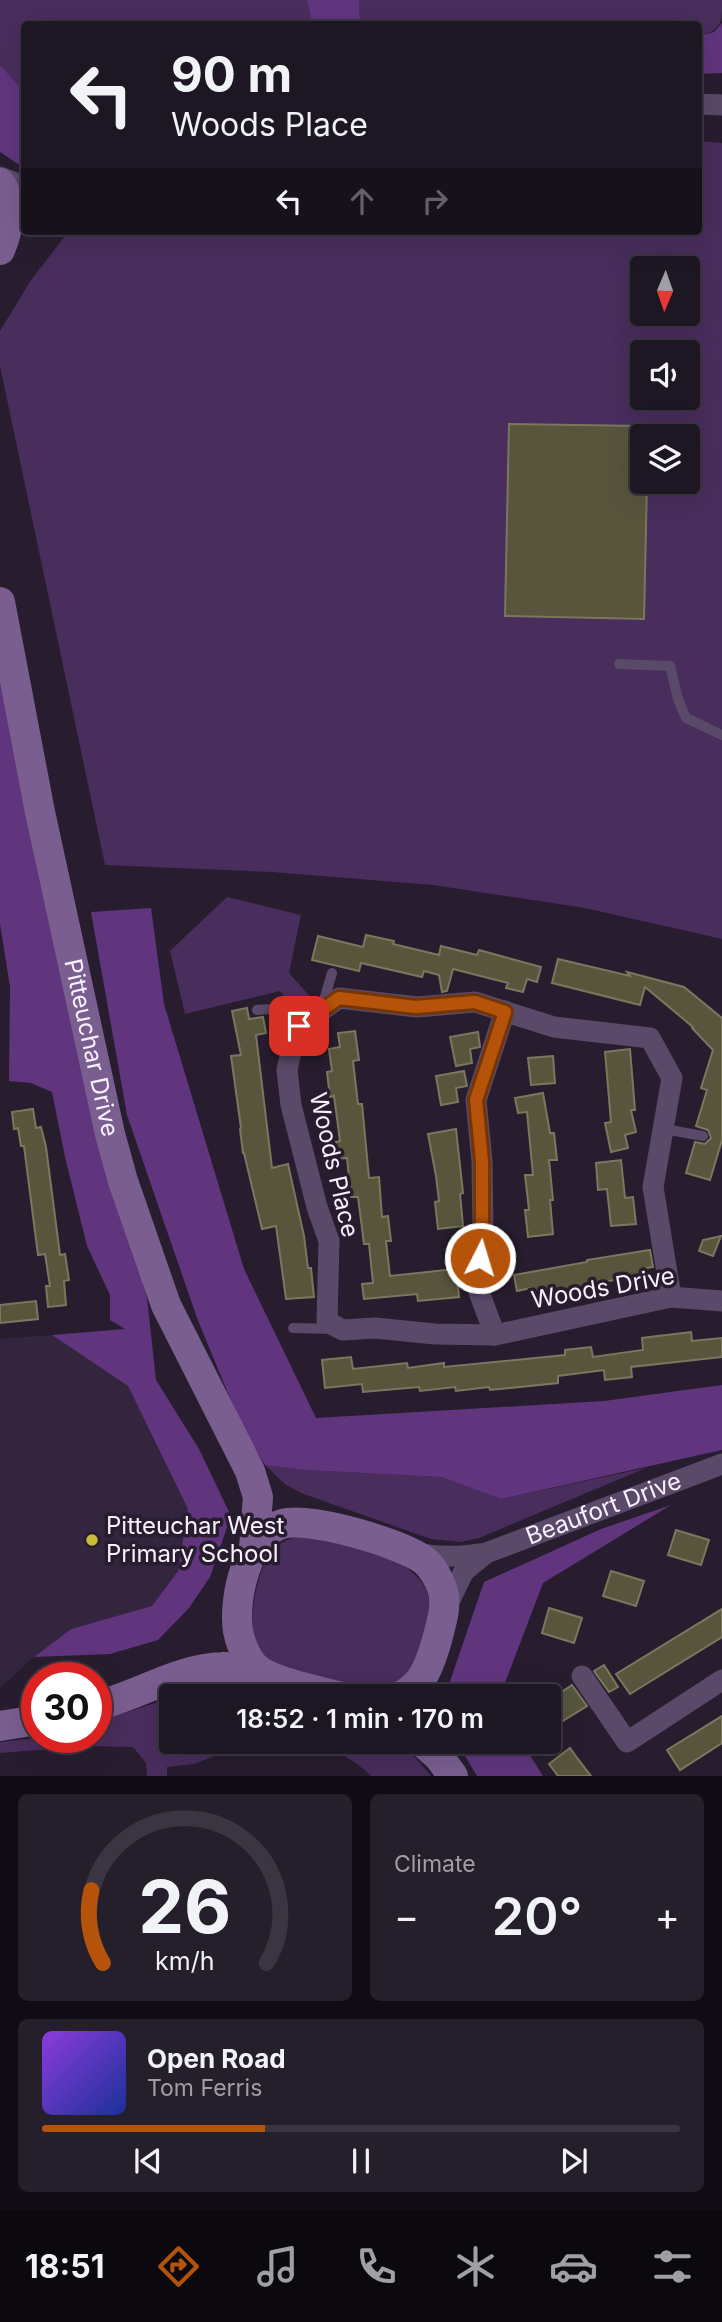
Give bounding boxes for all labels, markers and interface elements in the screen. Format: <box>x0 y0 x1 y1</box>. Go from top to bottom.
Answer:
text: 90 m <box>171 45 292 104</box>
icon: left <box>56 49 147 140</box>
text: Woods Place <box>171 105 368 144</box>
icon: left <box>270 182 308 220</box>
icon: ahead <box>343 182 381 220</box>
icon: right <box>416 182 454 220</box>
north arrow <box>630 256 700 326</box>
map controls <box>630 256 700 494</box>
button: sound <box>630 340 700 410</box>
button: layers <box>630 424 700 494</box>
street label: Pitteuchar Drive <box>58 956 125 1139</box>
pin <box>269 996 329 1056</box>
icon: arrive <box>280 1007 318 1045</box>
street label: Woods Place <box>304 1090 365 1240</box>
position arrow <box>443 1221 517 1295</box>
street label: Woods Drive <box>529 1261 677 1314</box>
street label: Beaufort Drive <box>522 1466 685 1551</box>
place label: Pitteuchar West Primary School <box>106 1511 284 1568</box>
marker: Pitteuchar West Primary School <box>84 1532 100 1548</box>
speed limit sign: 30 <box>21 1662 112 1753</box>
text: 18:52 · 1 min · 170 m <box>236 1703 484 1734</box>
text: Climate <box>394 1850 476 1878</box>
text: 26 <box>138 1863 232 1952</box>
text: 20° <box>492 1885 582 1948</box>
text: − <box>394 1893 419 1939</box>
text: + <box>655 1893 680 1939</box>
text: km/h <box>155 1946 215 1976</box>
text: Open Road <box>147 2043 286 2074</box>
text: Tom Ferris <box>147 2074 262 2102</box>
icon: previous <box>129 2142 167 2180</box>
icon: pause <box>342 2142 380 2180</box>
icon: next <box>555 2142 593 2180</box>
icon: directions <box>154 2242 203 2291</box>
icon: music <box>253 2242 302 2291</box>
icon: phone <box>352 2242 401 2291</box>
icon: climate <box>451 2242 500 2291</box>
icon: car <box>549 2242 598 2291</box>
icon: filters <box>648 2242 697 2291</box>
text: 18:51 <box>25 2247 104 2286</box>

